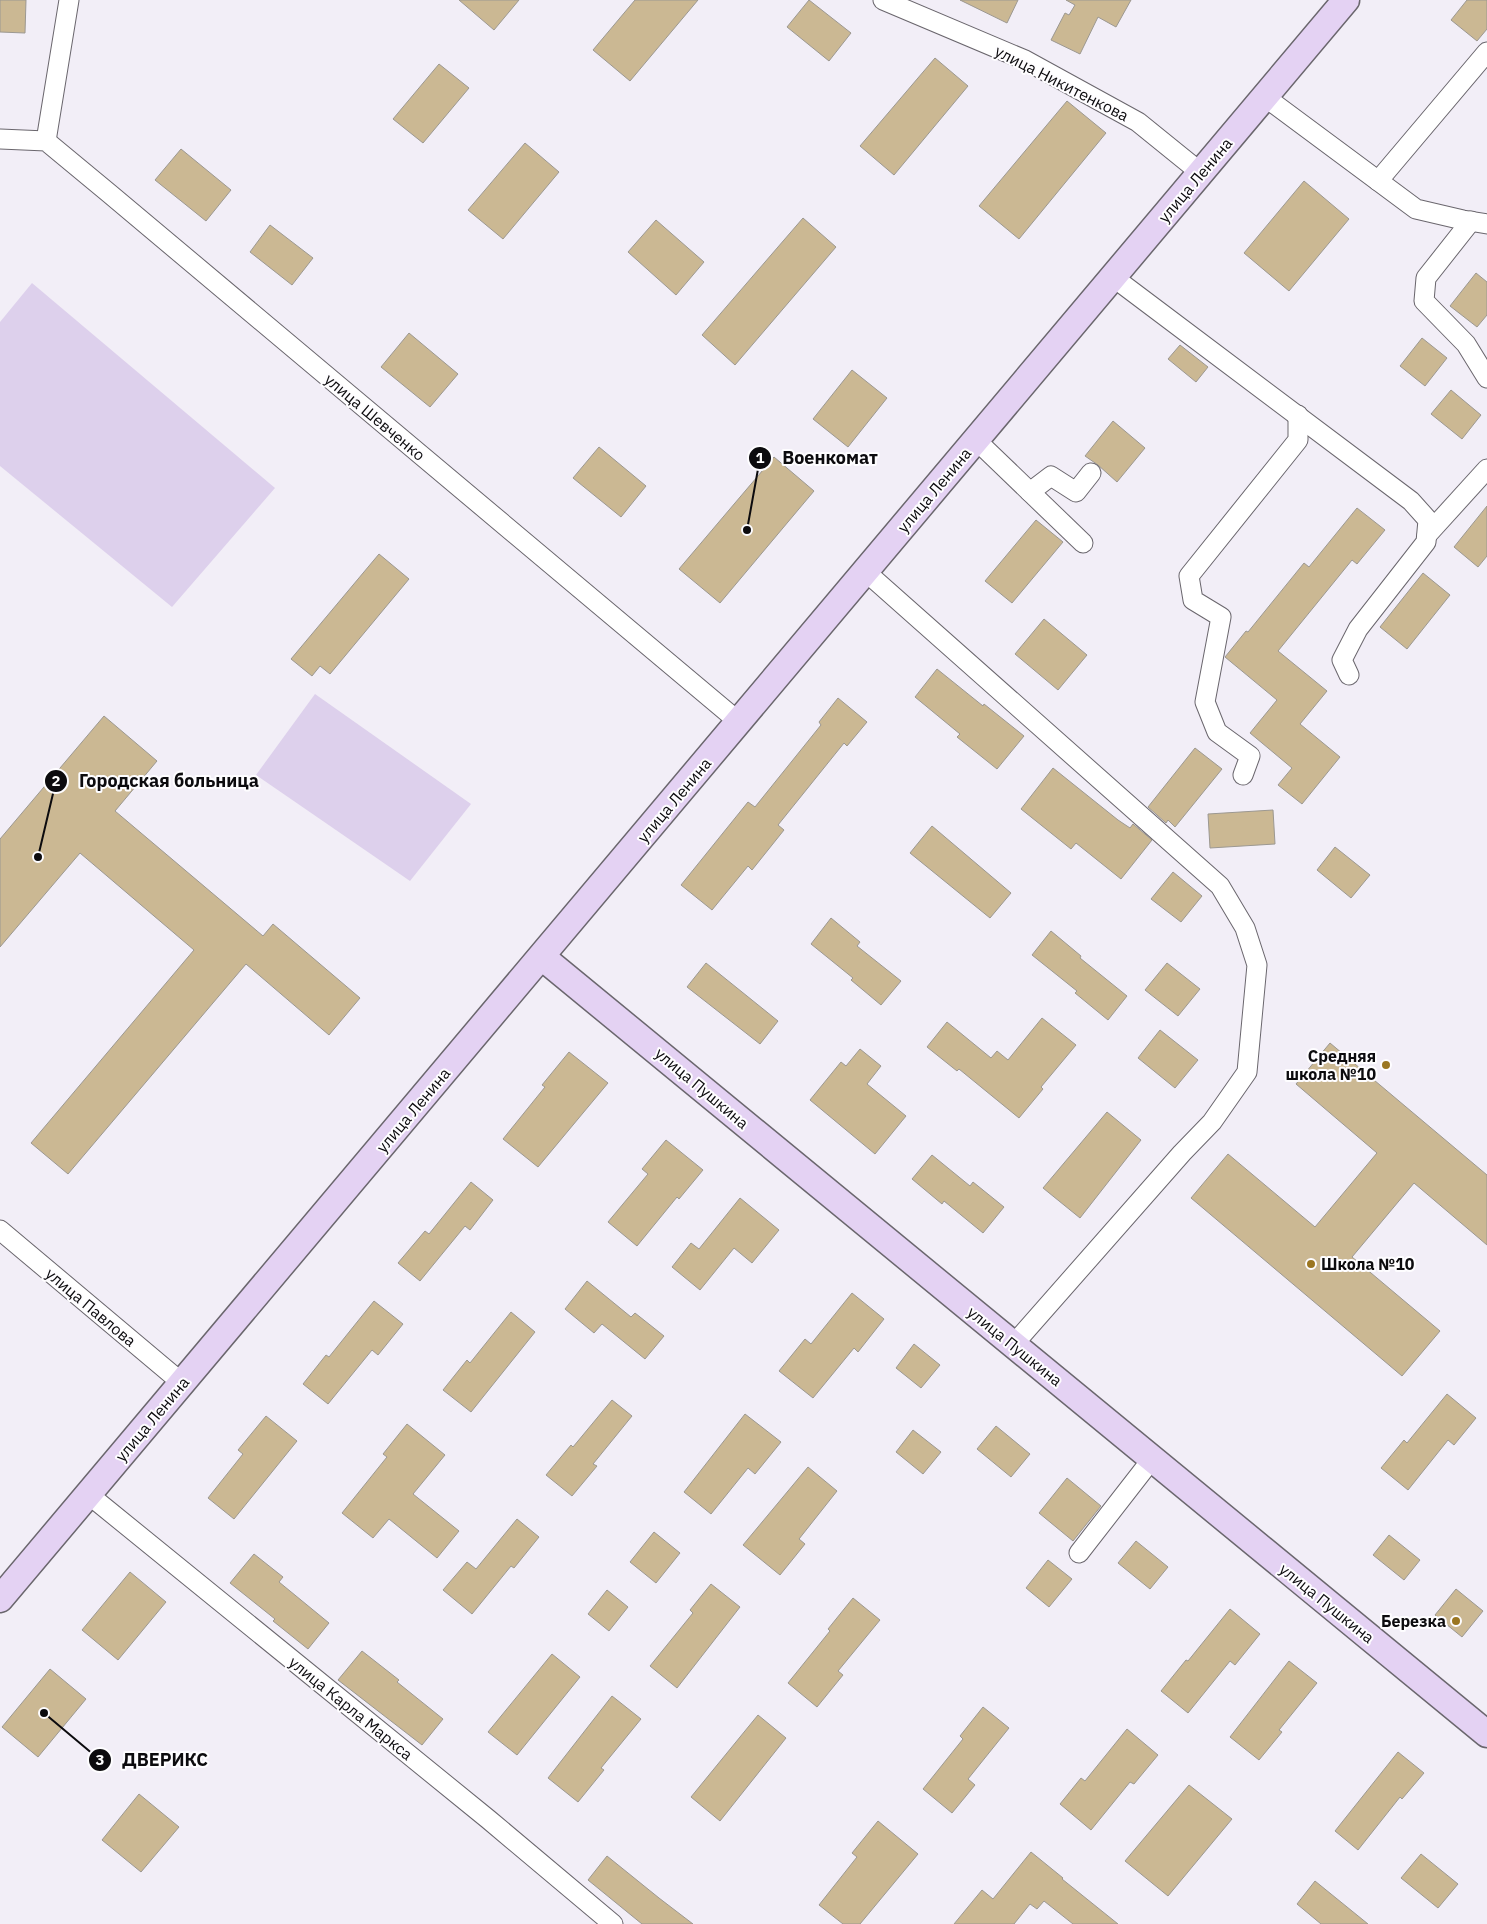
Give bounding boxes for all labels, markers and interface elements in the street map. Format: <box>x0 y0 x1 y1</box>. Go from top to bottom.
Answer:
street label: улица Никитенкова <box>992 41 1133 126</box>
street label: улица Ленина <box>1154 133 1237 226</box>
street label: улица Шевченко <box>321 369 429 465</box>
callout: Военкомат <box>748 441 888 474</box>
street label: улица Ленина <box>893 443 976 536</box>
text: Военкомат <box>782 446 878 469</box>
text: 1 <box>755 448 765 467</box>
street label: улица Ленина <box>633 753 716 846</box>
callout: Городская больница <box>44 764 269 797</box>
text: Городская больница <box>79 769 259 792</box>
text: 2 <box>51 771 61 790</box>
street label: улица Пушкина <box>651 1043 753 1133</box>
place label: Средняя школа №10 <box>1286 1046 1376 1084</box>
marker: Средняя школа №10 <box>1380 1059 1392 1071</box>
street label: улица Ленина <box>372 1063 455 1156</box>
place label: Школа №10 <box>1321 1254 1415 1274</box>
marker: Школа №10 <box>1305 1258 1317 1270</box>
street label: улица Павлова <box>42 1263 141 1351</box>
street label: улица Пушкина <box>964 1302 1067 1391</box>
street label: улица Ленина <box>111 1372 194 1465</box>
street label: улица Пушкина <box>1276 1559 1379 1648</box>
place label: Березка <box>1381 1611 1446 1631</box>
marker: Березка <box>1450 1615 1462 1627</box>
street label: улица Карла Маркса <box>285 1652 417 1764</box>
callout: ДВЕРИКС <box>87 1743 218 1776</box>
text: ДВЕРИКС <box>122 1748 208 1771</box>
text: 3 <box>95 1750 105 1769</box>

